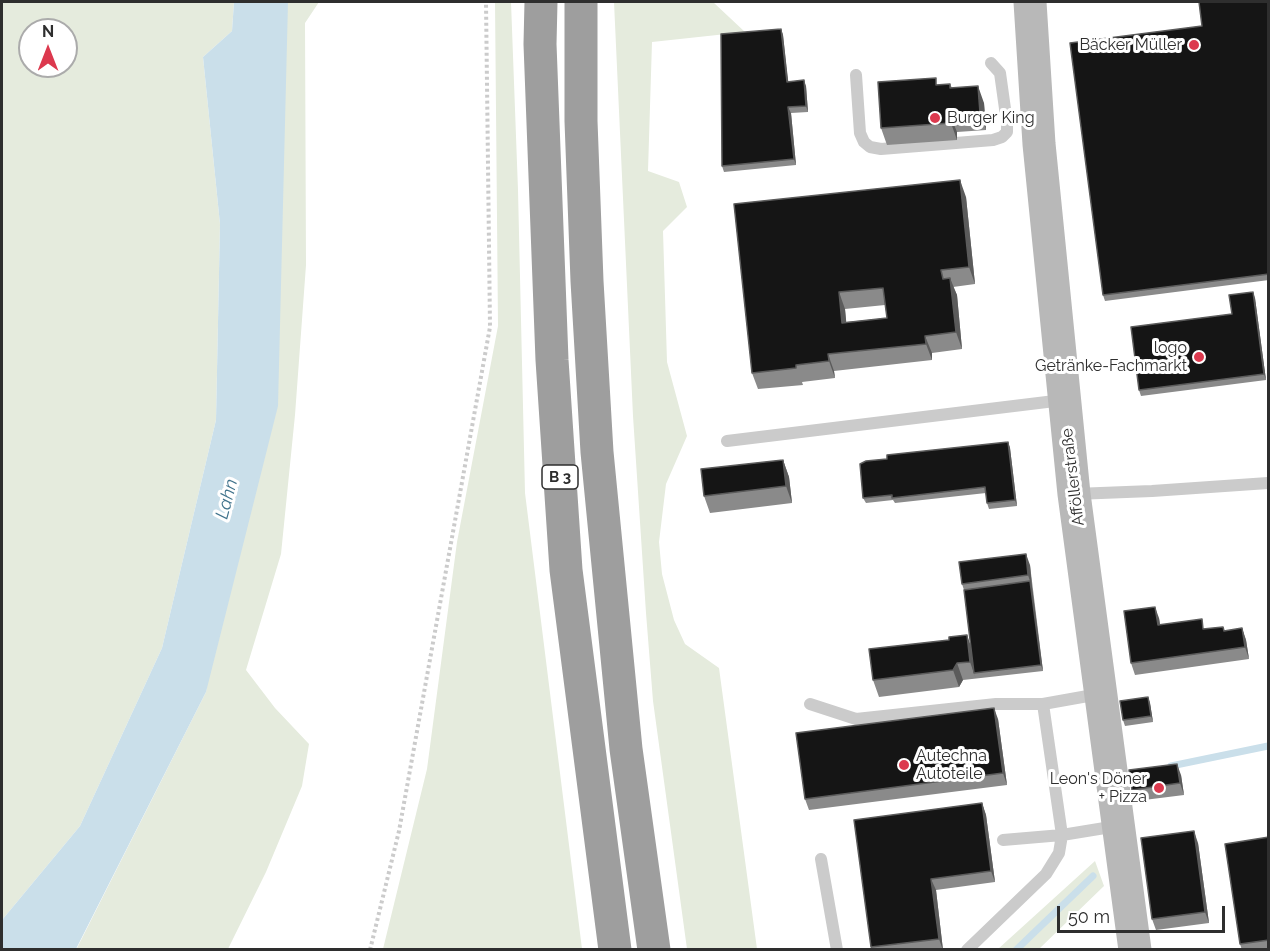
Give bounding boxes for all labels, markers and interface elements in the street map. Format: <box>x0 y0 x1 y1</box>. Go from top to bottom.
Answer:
north arrow <box>18 18 78 78</box>
text: N <box>42 22 54 41</box>
place label: Bäcker Müller <box>1079 35 1182 55</box>
marker: Bäcker Müller <box>1187 38 1201 52</box>
place label: Burger King <box>947 108 1035 128</box>
marker: Burger King <box>928 111 942 125</box>
place label: logo Getränke-Fachmarkt <box>1035 338 1187 376</box>
marker: logo Getränke-Fachmarkt <box>1192 350 1206 364</box>
street label: Afföllerstraße <box>1057 427 1089 527</box>
road number: B 3 <box>542 465 578 489</box>
water label: Lahn <box>211 477 243 521</box>
place label: Autechna Autoteile <box>916 746 987 784</box>
marker: Autechna Autoteile <box>897 758 911 772</box>
place label: Leon's Döner + Pizza <box>1050 769 1147 807</box>
marker: Leon's Döner + Pizza <box>1152 781 1166 795</box>
scale bar <box>1060 894 1228 932</box>
text: 50 m <box>1068 906 1110 927</box>

